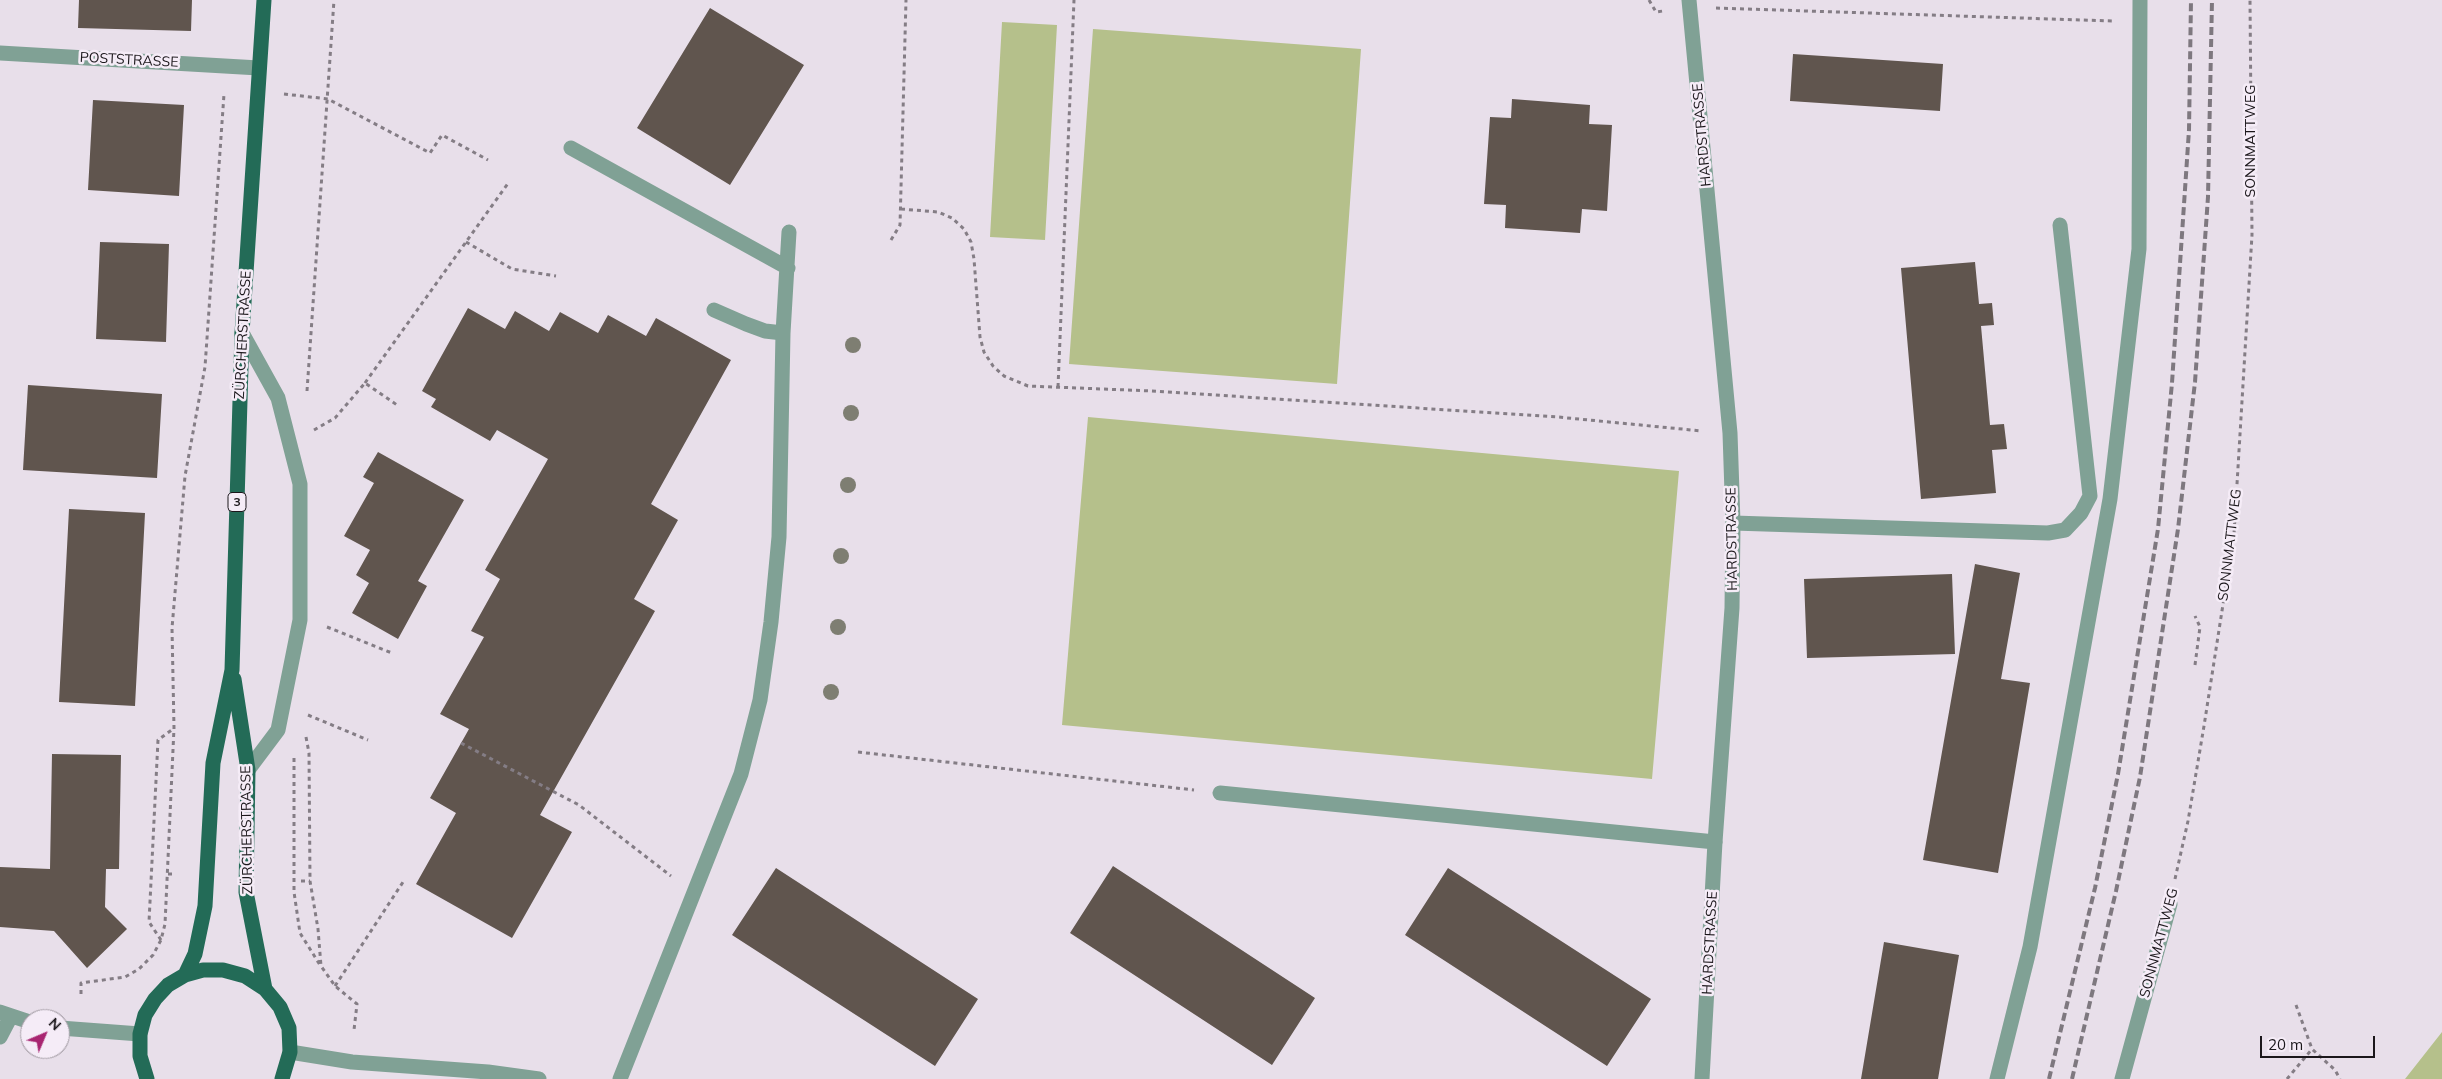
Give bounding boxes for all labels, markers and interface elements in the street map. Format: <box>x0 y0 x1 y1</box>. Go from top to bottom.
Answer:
street label: POSTSTRASSE <box>79 49 179 71</box>
street label: HARDSTRASSE <box>1689 83 1715 187</box>
street label: SONNMATTWEG <box>2243 85 2259 197</box>
street label: ZÜRCHERSTRASSE <box>231 270 255 400</box>
street label: HARDSTRASSE <box>1723 487 1741 591</box>
street label: SONNMATTWEG <box>2215 488 2245 602</box>
road number: 3 <box>228 492 246 512</box>
street label: ZÜRCHERSTRASSE <box>237 765 257 895</box>
street label: SONNMATTWEG <box>2136 886 2182 1000</box>
street label: HARDSTRASSE <box>1699 891 1721 995</box>
north arrow <box>20 1009 70 1059</box>
text: N <box>45 1014 65 1034</box>
scale bar <box>2262 1026 2377 1058</box>
text: 20 m <box>2268 1035 2303 1054</box>

